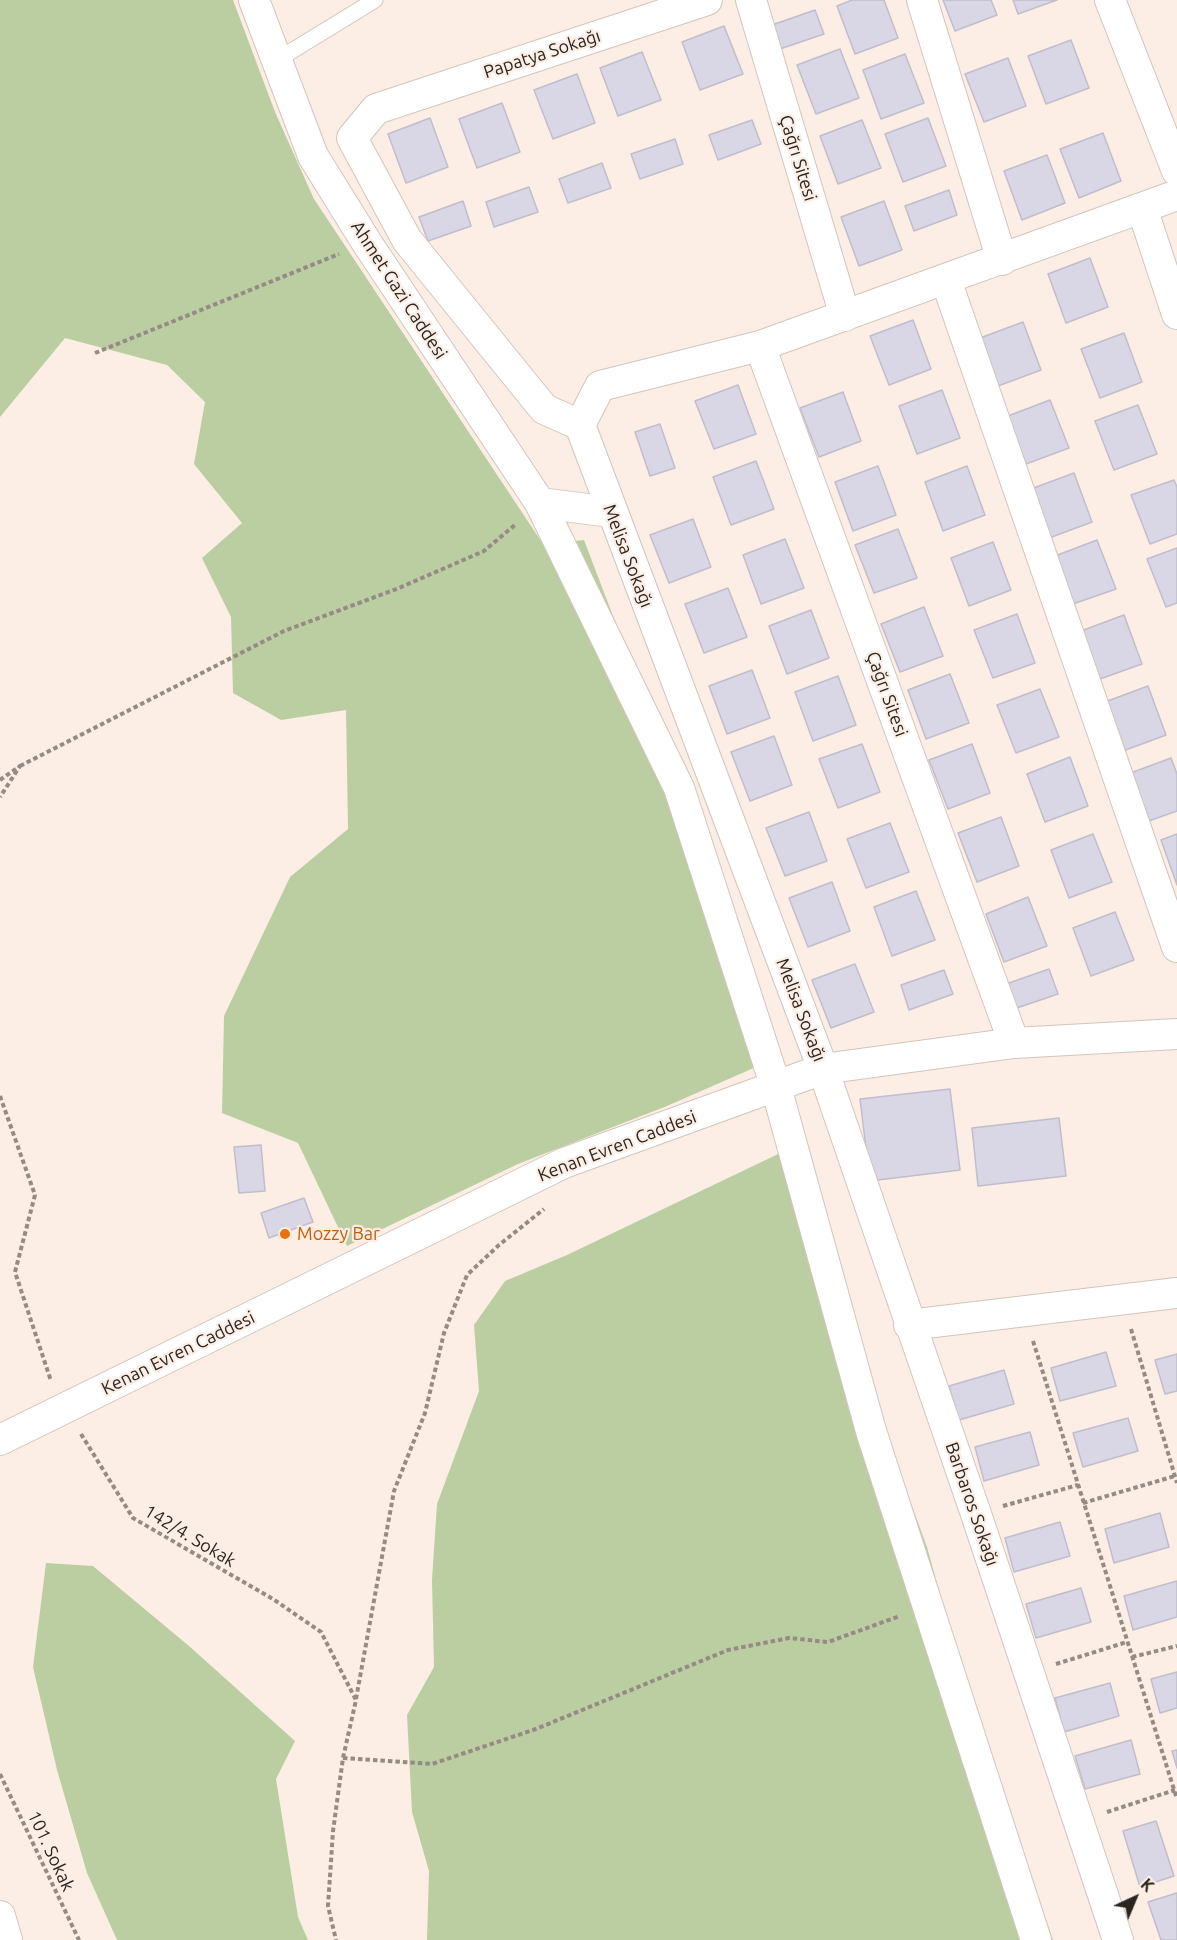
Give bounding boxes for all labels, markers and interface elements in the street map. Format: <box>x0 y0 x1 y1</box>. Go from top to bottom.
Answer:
street label: Papatya Sokağı <box>481 25 603 83</box>
street label: Çağrı Sitesi <box>775 112 821 204</box>
street label: Ahmet Gazi Caddesi <box>346 217 452 363</box>
street label: Melisa Sokağı <box>598 501 658 611</box>
street label: Çağrı Sitesi <box>862 649 912 739</box>
street label: Melisa Sokağı <box>771 955 831 1065</box>
street label: Kenan Evren Caddesi <box>535 1106 699 1186</box>
place label: Mozzy Bar <box>297 1223 380 1245</box>
marker: Mozzy Bar <box>278 1227 292 1241</box>
street label: Kenan Evren Caddesi <box>98 1306 258 1400</box>
street label: Barbaros Sokağı <box>941 1439 1003 1569</box>
street label: 142/4. Sokak <box>140 1500 240 1572</box>
street label: 101. Sokak <box>23 1807 79 1895</box>
north arrow <box>1105 1868 1165 1928</box>
text: K <box>1137 1875 1158 1895</box>

